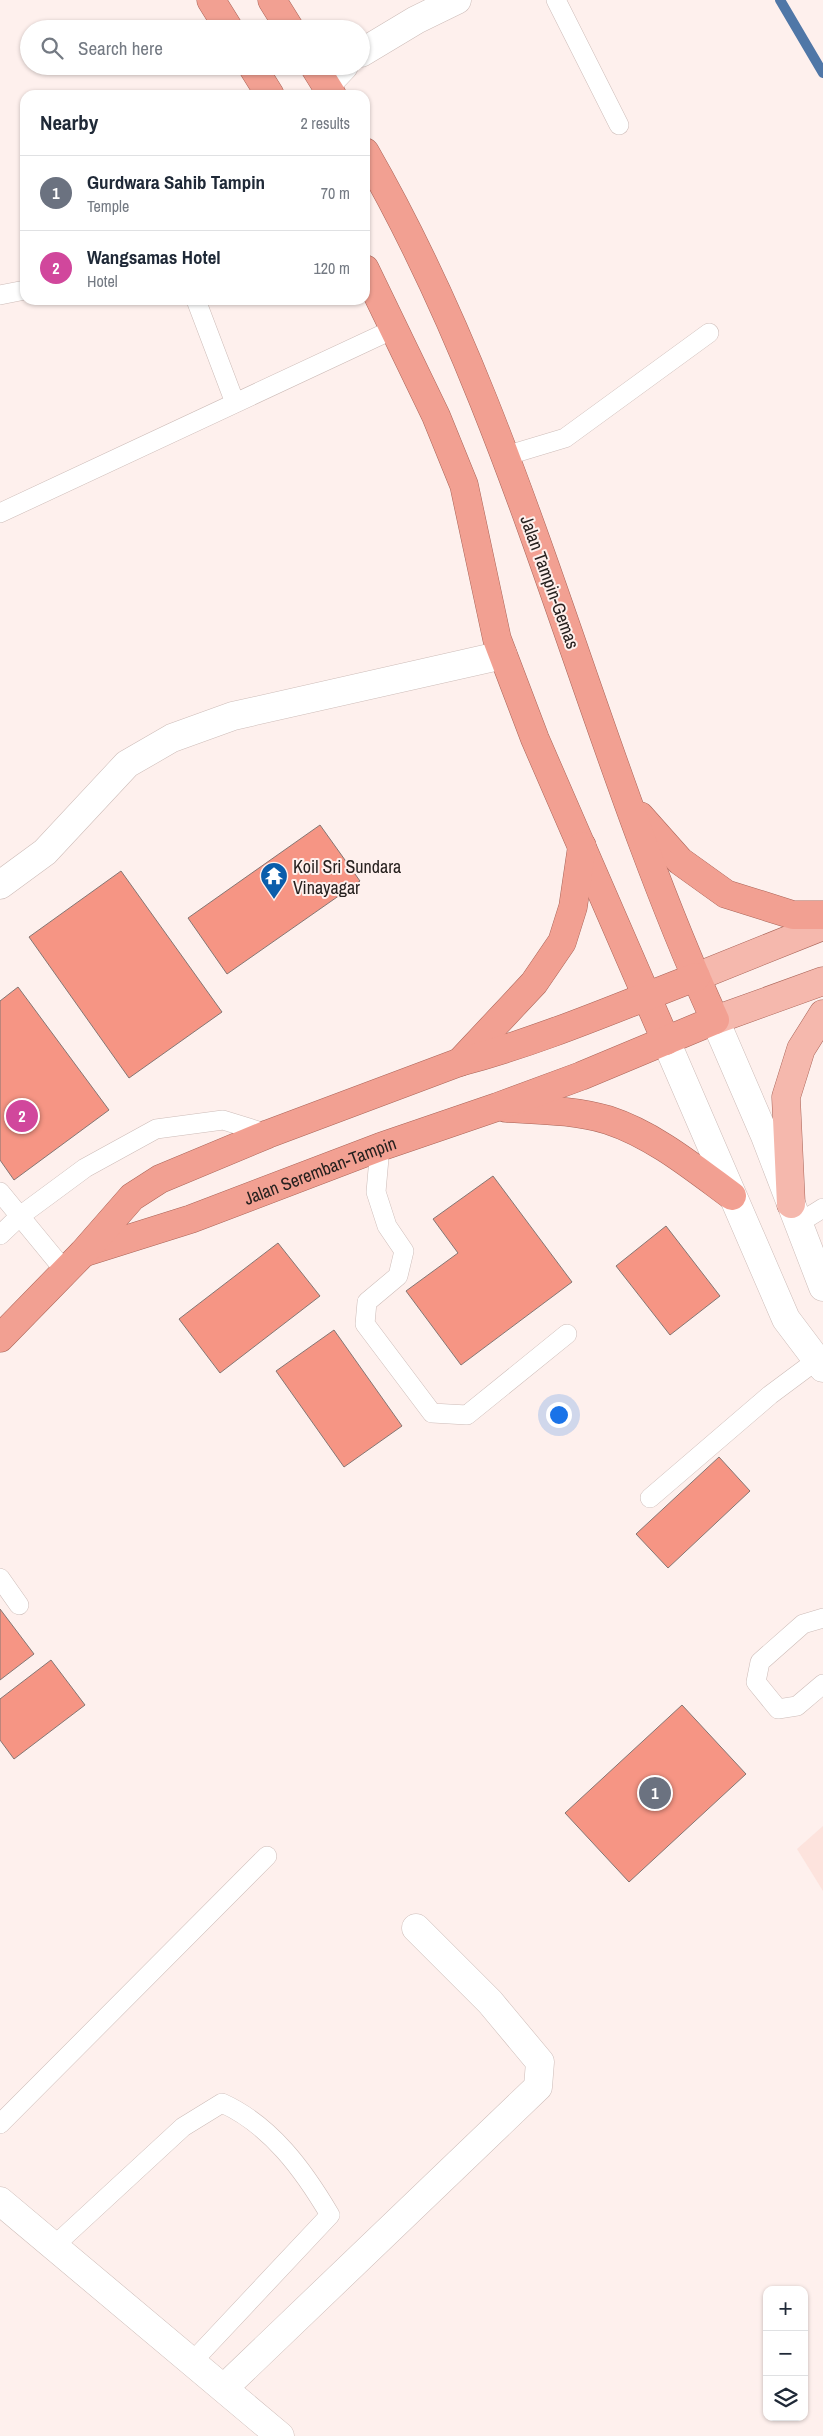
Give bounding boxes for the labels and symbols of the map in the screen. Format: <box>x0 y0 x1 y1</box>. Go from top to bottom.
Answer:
street label: Jalan Tampin-Gemas <box>514 512 586 652</box>
place label: Koil Sri Sundara Vinayagar <box>293 854 401 900</box>
temple icon: Koil Sri Sundara Vinayagar <box>259 861 289 900</box>
pin: 2 <box>6 1097 38 1135</box>
street label: Jalan Seremban-Tampin <box>240 1130 399 1210</box>
your location <box>546 1402 572 1428</box>
pin: 1 <box>639 1774 671 1812</box>

